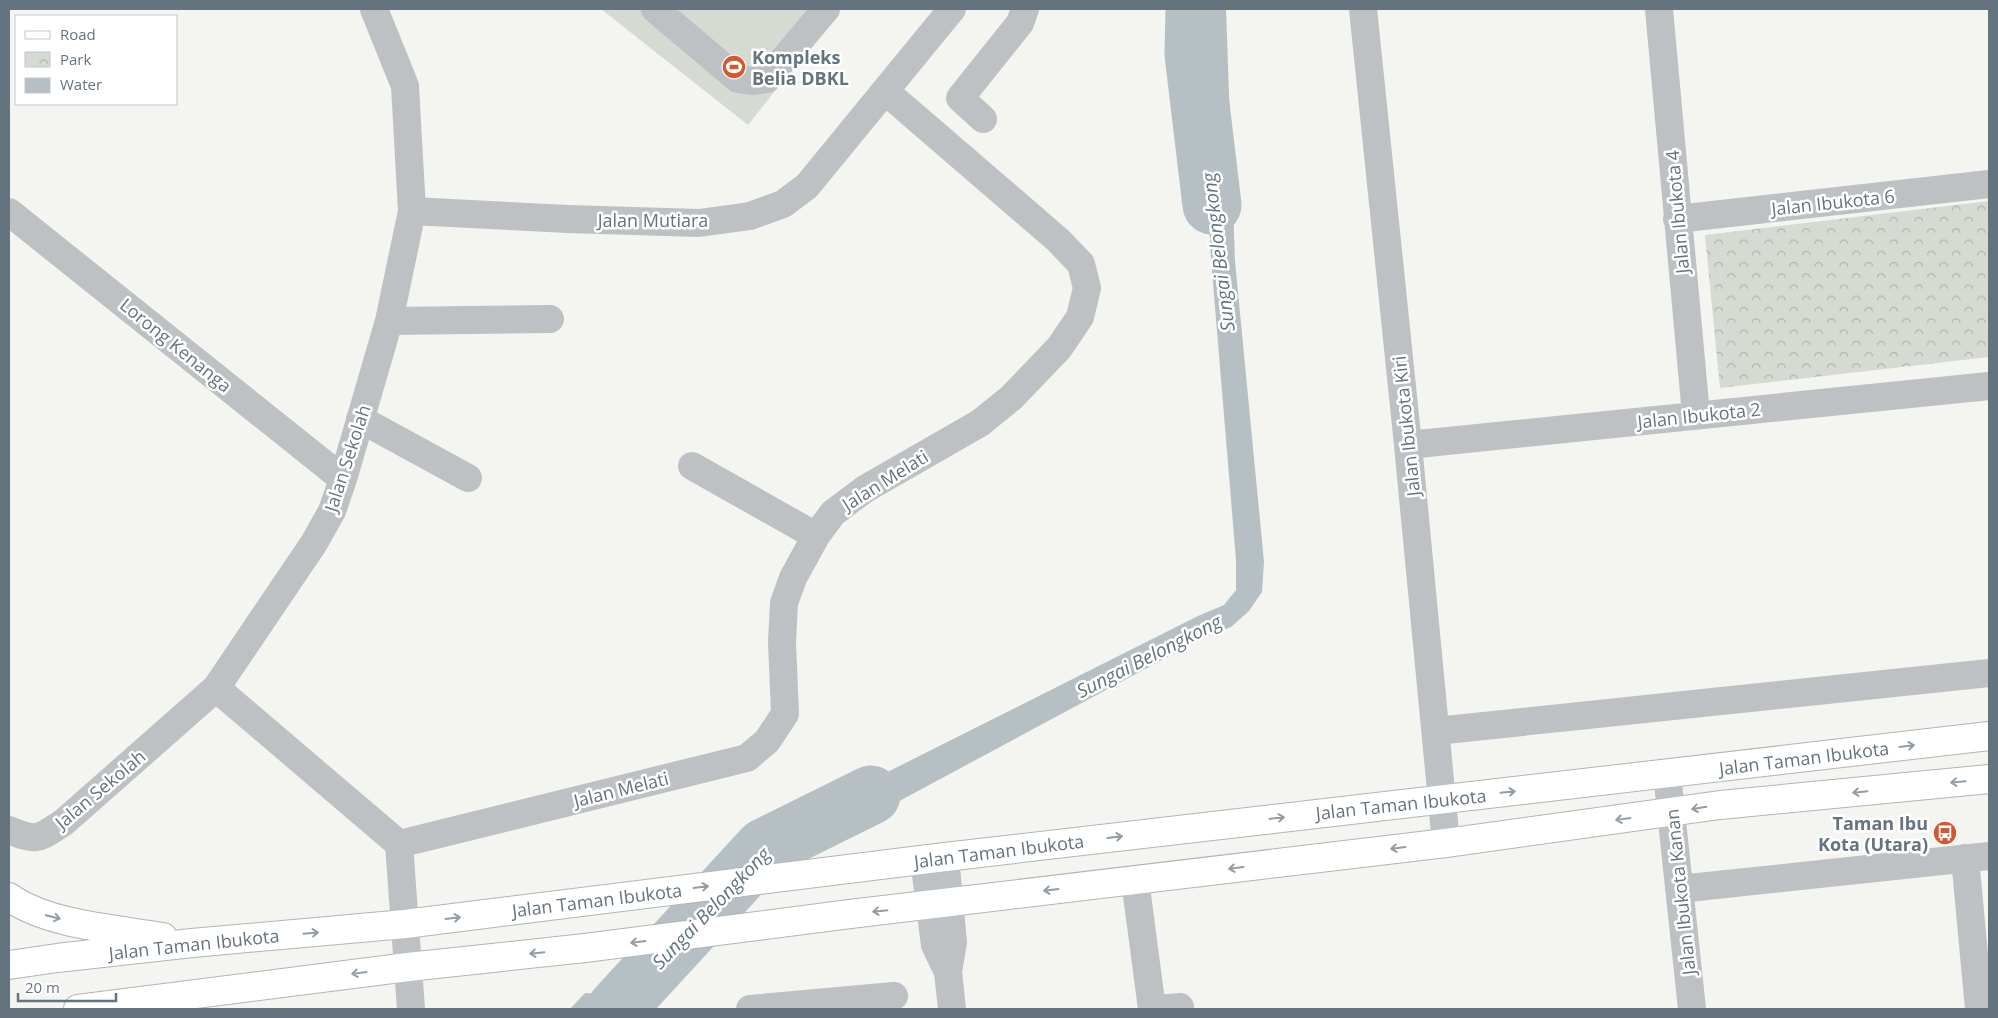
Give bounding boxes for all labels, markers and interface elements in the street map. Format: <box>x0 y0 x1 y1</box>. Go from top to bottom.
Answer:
legend <box>15 15 178 105</box>
text: Road <box>60 24 96 44</box>
place label: Kompleks Belia DBKL <box>752 45 849 90</box>
text: Park <box>60 49 91 69</box>
sports icon: Kompleks Belia DBKL <box>721 54 747 80</box>
text: Water <box>60 74 102 94</box>
street label: Jalan Ibukota 4 <box>1660 149 1695 277</box>
water label: Sungai Belongkong <box>1195 170 1241 333</box>
street label: Jalan Ibukota 6 <box>1768 184 1896 221</box>
street label: Jalan Mutiara <box>596 208 708 232</box>
street label: Lorong Kenanga <box>115 293 237 397</box>
street label: Jalan Ibukota Kiri <box>1387 355 1426 499</box>
street label: Jalan Ibukota 2 <box>1634 397 1762 434</box>
street label: Jalan Sekolah <box>318 402 376 516</box>
street label: Jalan Melati <box>836 444 932 517</box>
water label: Sungai Belongkong <box>1072 608 1227 704</box>
street label: Jalan Taman Ibukota <box>1716 736 1890 781</box>
one-way arrow <box>1898 741 1914 751</box>
street label: Jalan Sekolah <box>48 744 150 835</box>
street label: Jalan Melati <box>569 766 671 813</box>
one-way arrow <box>1950 777 1966 787</box>
street label: Jalan Taman Ibukota <box>1313 783 1487 825</box>
one-way arrow <box>1500 787 1516 797</box>
one-way arrow <box>1853 787 1869 796</box>
one-way arrow <box>1691 804 1707 814</box>
street label: Jalan Ibukota Kanan <box>1659 808 1701 978</box>
place label: Taman Ibu Kota (Utara) <box>1818 811 1928 856</box>
one-way arrow <box>1268 813 1284 823</box>
one-way arrow <box>1615 814 1631 824</box>
bus stop icon: Taman Ibu Kota (Utara) <box>1932 820 1958 846</box>
street label: Jalan Taman Ibukota <box>911 829 1085 874</box>
one-way arrow <box>1107 832 1123 842</box>
water label: Sungai Belongkong <box>646 841 777 974</box>
one-way arrow <box>1390 843 1406 853</box>
one-way arrow <box>1229 863 1245 873</box>
street label: Jalan Taman Ibukota <box>509 878 683 923</box>
one-way arrow <box>693 882 709 892</box>
one-way arrow <box>1043 885 1059 895</box>
one-way arrow <box>873 906 889 916</box>
one-way arrow <box>44 913 60 922</box>
one-way arrow <box>445 913 461 923</box>
street label: Jalan Taman Ibukota <box>106 923 280 965</box>
one-way arrow <box>302 928 318 937</box>
one-way arrow <box>630 937 646 947</box>
one-way arrow <box>529 949 545 958</box>
one-way arrow <box>352 968 368 978</box>
scale bar <box>18 970 115 1002</box>
text: 20 m <box>25 977 60 997</box>

